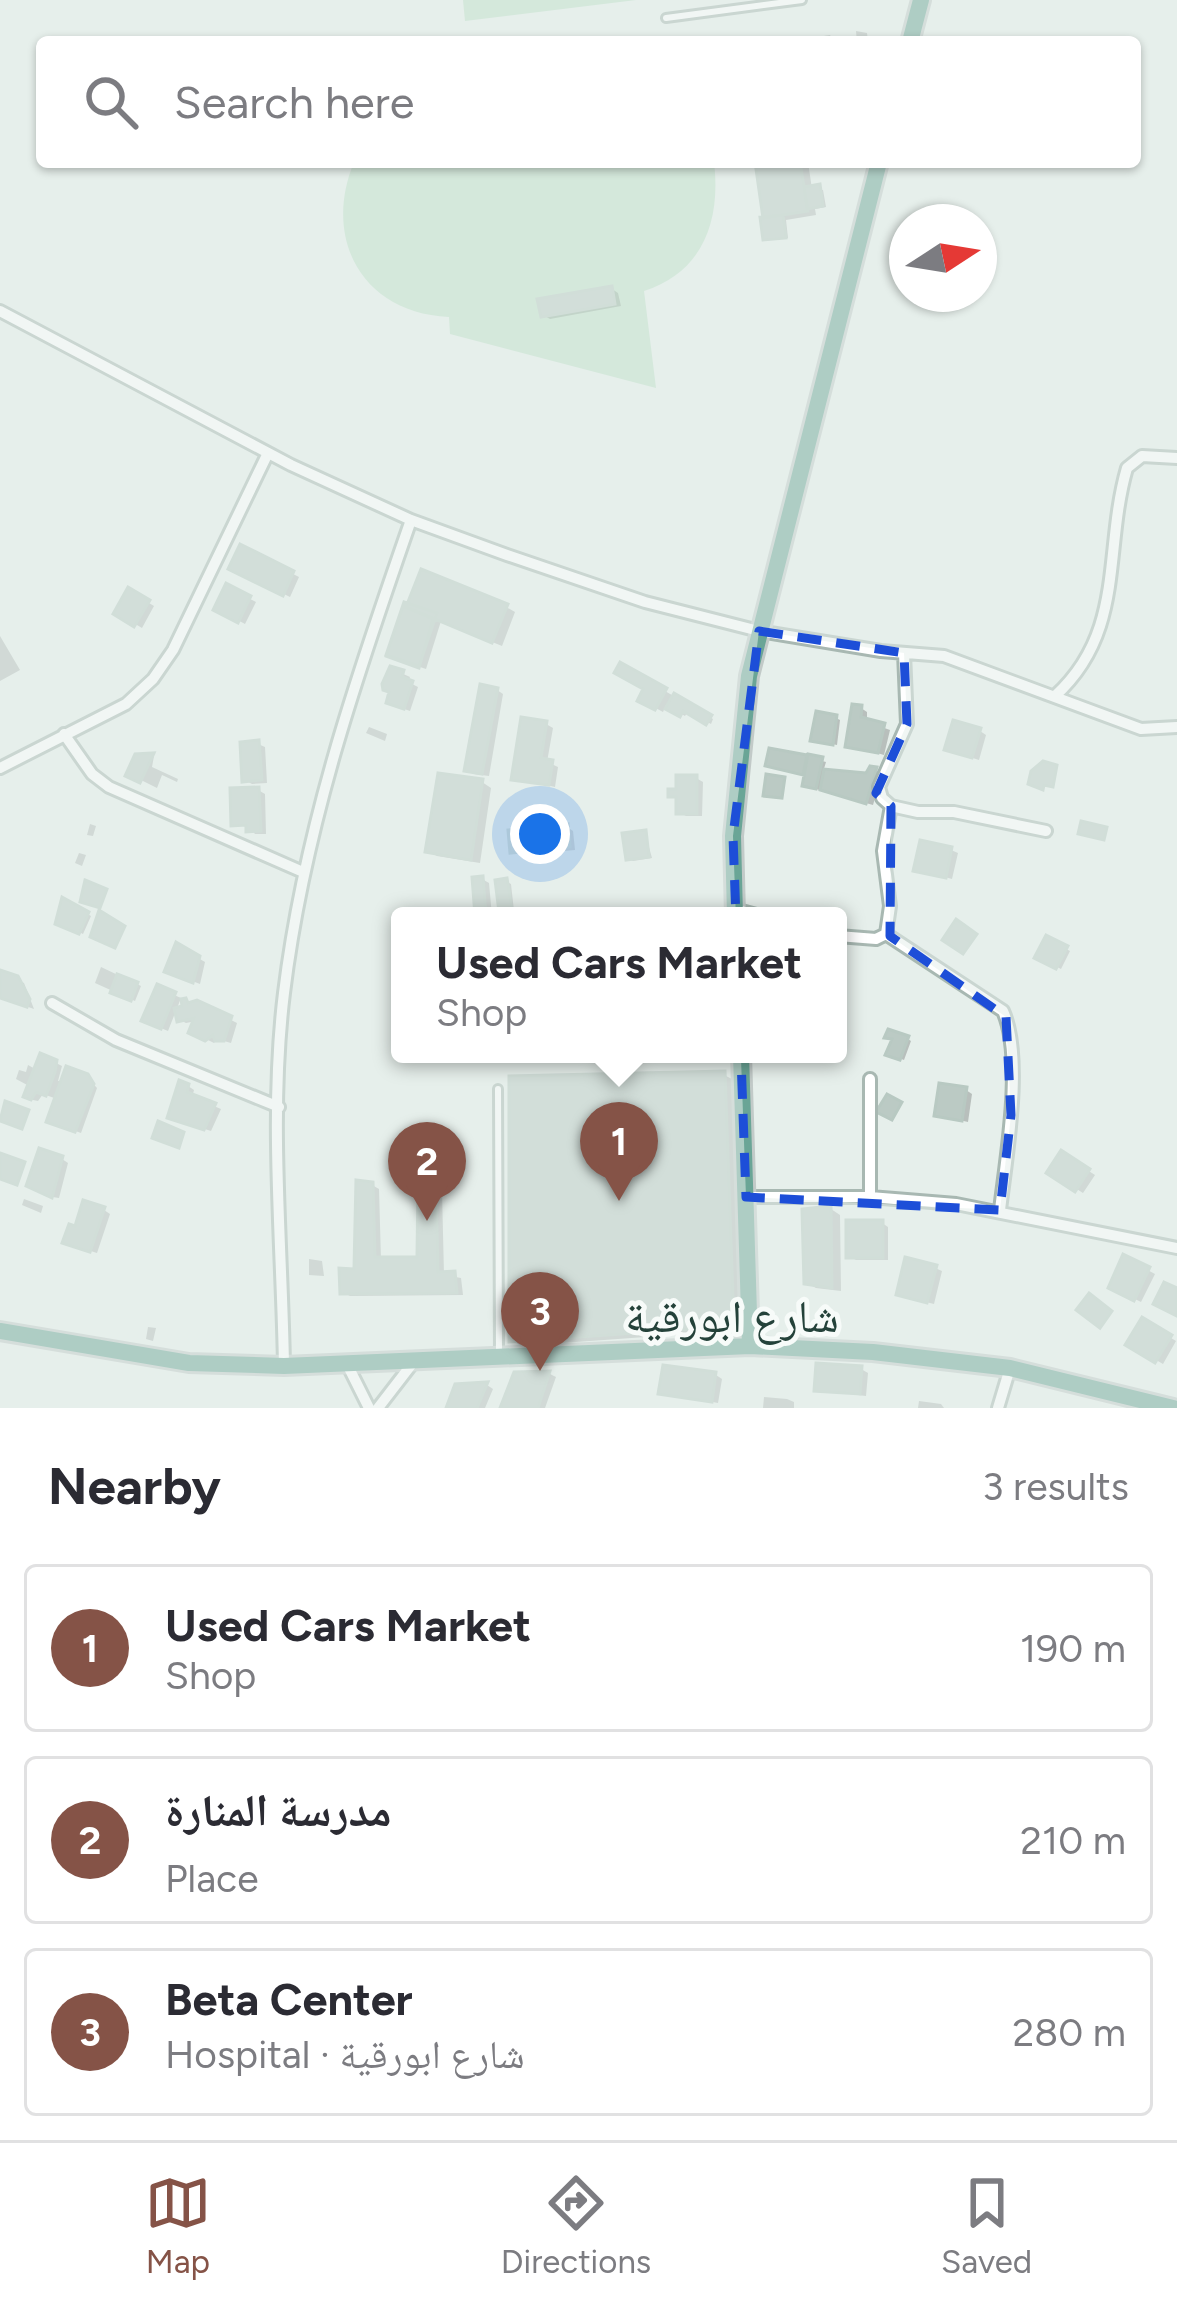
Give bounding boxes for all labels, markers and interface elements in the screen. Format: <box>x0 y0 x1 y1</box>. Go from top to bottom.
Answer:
search box <box>36 36 1141 168</box>
icon: search <box>78 69 144 135</box>
text: Search here <box>174 75 414 129</box>
north arrow <box>889 204 997 312</box>
your location <box>510 804 570 864</box>
popup <box>391 907 847 1063</box>
text: Used Cars Market <box>436 935 802 989</box>
text: Shop <box>436 989 527 1036</box>
pin: 1 <box>580 1102 658 1201</box>
pin: 2 <box>388 1122 466 1221</box>
pin: 3 <box>501 1272 579 1371</box>
street label: شارع ابورقية <box>625 1289 839 1345</box>
text: Nearby <box>48 1456 221 1517</box>
text: 3 results <box>982 1463 1129 1510</box>
text: Used Cars Market <box>165 1598 531 1652</box>
text: 1 <box>82 1625 98 1672</box>
text: 190 m <box>1020 1625 1126 1672</box>
text: Shop <box>165 1652 256 1699</box>
text: مدرسة المنارة <box>165 1783 392 1837</box>
text: 2 <box>79 1817 101 1864</box>
text: 210 m <box>1020 1817 1126 1864</box>
text: Place <box>165 1855 258 1902</box>
text: Beta Center <box>165 1972 413 2026</box>
text: 3 <box>79 2009 101 2056</box>
text: 280 m <box>1012 2009 1126 2056</box>
text: Hospital · شارع ابورقية <box>165 2031 525 2078</box>
tab: Map <box>145 2170 211 2281</box>
tab: Directions <box>501 2170 651 2281</box>
tab: Saved <box>941 2170 1032 2281</box>

